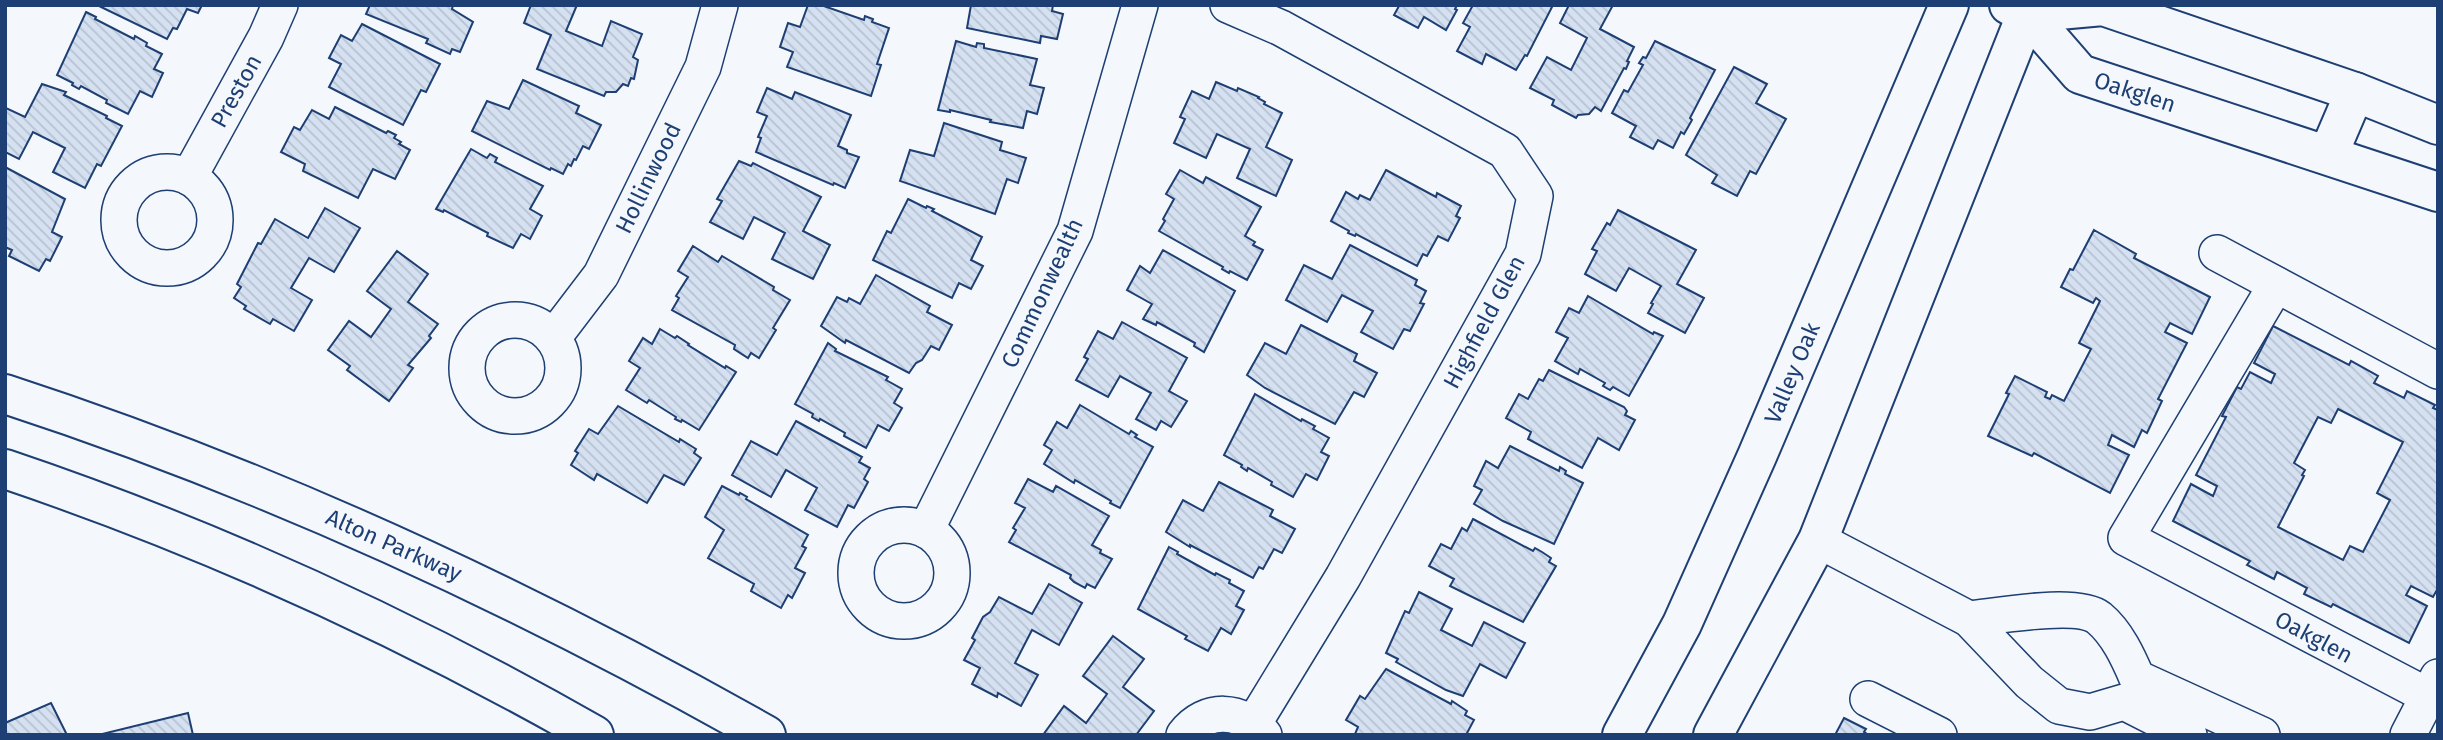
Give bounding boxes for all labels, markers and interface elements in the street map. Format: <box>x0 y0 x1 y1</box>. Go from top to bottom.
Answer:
street label: Preston <box>205 50 267 132</box>
street label: Oakglen <box>2091 66 2179 118</box>
street label: Hollinwood <box>609 118 687 238</box>
street label: Commonwealth <box>995 214 1089 372</box>
street label: Highfield Glen <box>1437 251 1531 393</box>
street label: Valley Oak <box>1758 318 1826 428</box>
street label: Alton Parkway <box>322 503 467 588</box>
street label: Oakglen <box>2270 605 2358 669</box>

